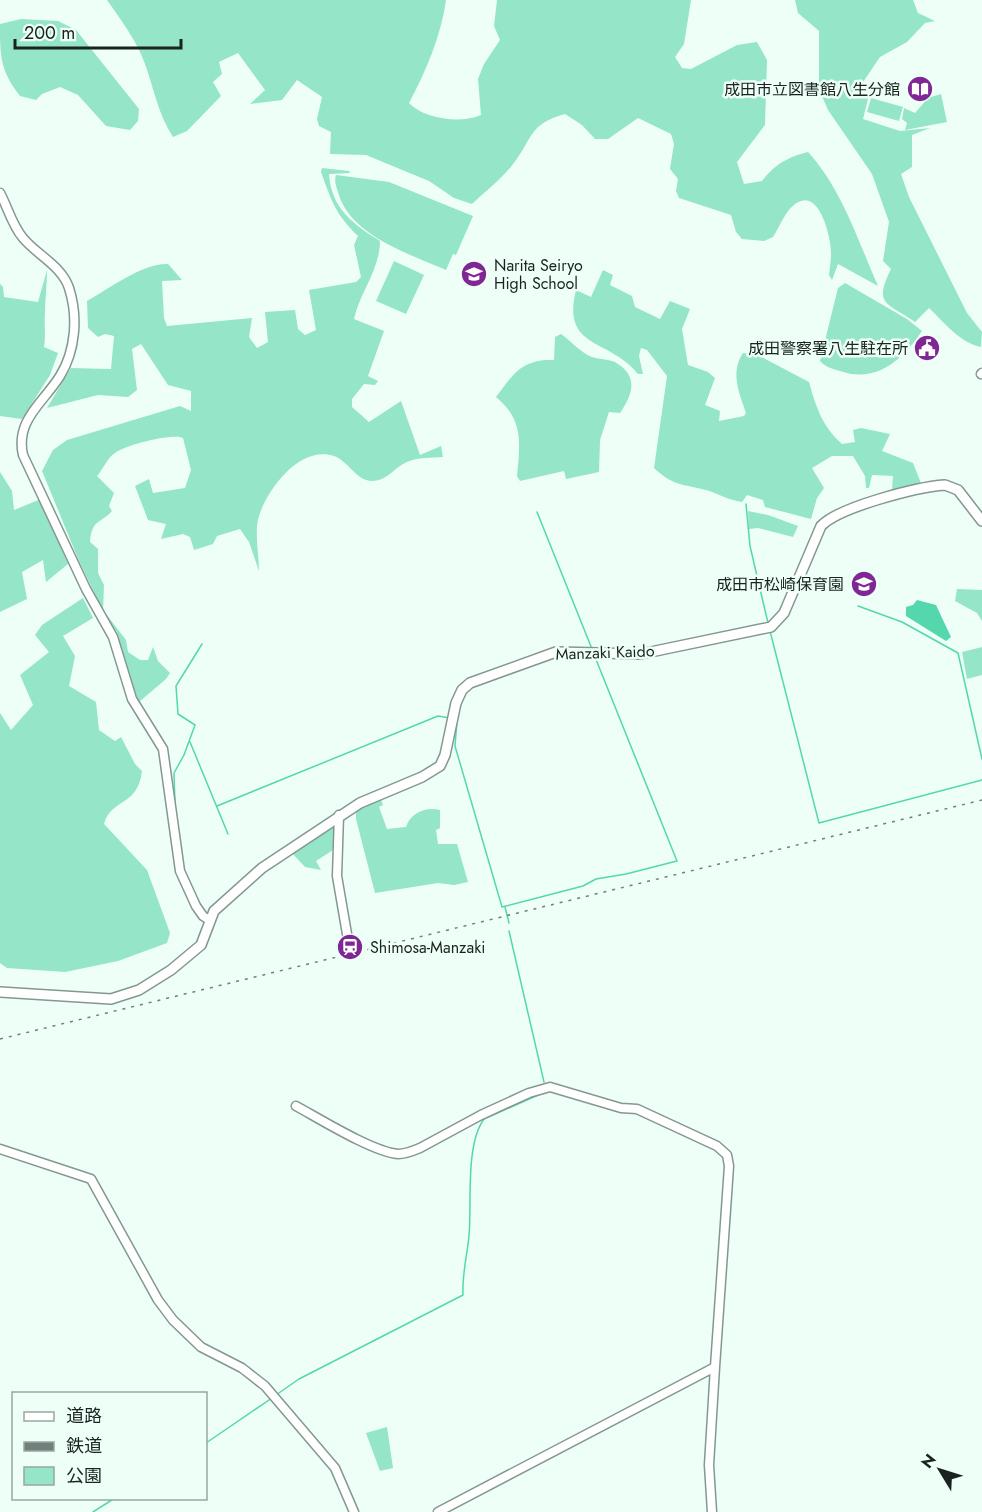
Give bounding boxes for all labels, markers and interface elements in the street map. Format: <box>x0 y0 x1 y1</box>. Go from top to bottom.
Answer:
scale bar <box>15 12 182 50</box>
text: 200 m <box>24 20 75 46</box>
library icon: 成田市立図書館八生分館 <box>905 74 935 104</box>
place label: 成田市立図書館八生分館 <box>724 78 900 101</box>
place label: Narita Seiryo High School <box>494 254 583 295</box>
school or university icon: Narita Seiryo High School <box>459 259 489 289</box>
public building icon: 成田警察署八生駐在所 <box>912 333 942 363</box>
place label: 成田警察署八生駐在所 <box>748 337 908 360</box>
school or university icon: 成田市松崎保育園 <box>849 569 879 599</box>
place label: 成田市松崎保育園 <box>716 573 844 596</box>
street label: Manzaki Kaido <box>555 639 655 666</box>
station icon: Shimosa-Manzaki <box>335 932 365 962</box>
place label: Shimosa-Manzaki <box>370 936 485 959</box>
legend <box>12 1392 207 1500</box>
text: 道路 <box>66 1403 102 1429</box>
text: 鉄道 <box>66 1433 102 1459</box>
north arrow <box>910 1440 970 1500</box>
text: N <box>916 1449 942 1473</box>
text: 公園 <box>66 1463 102 1489</box>

